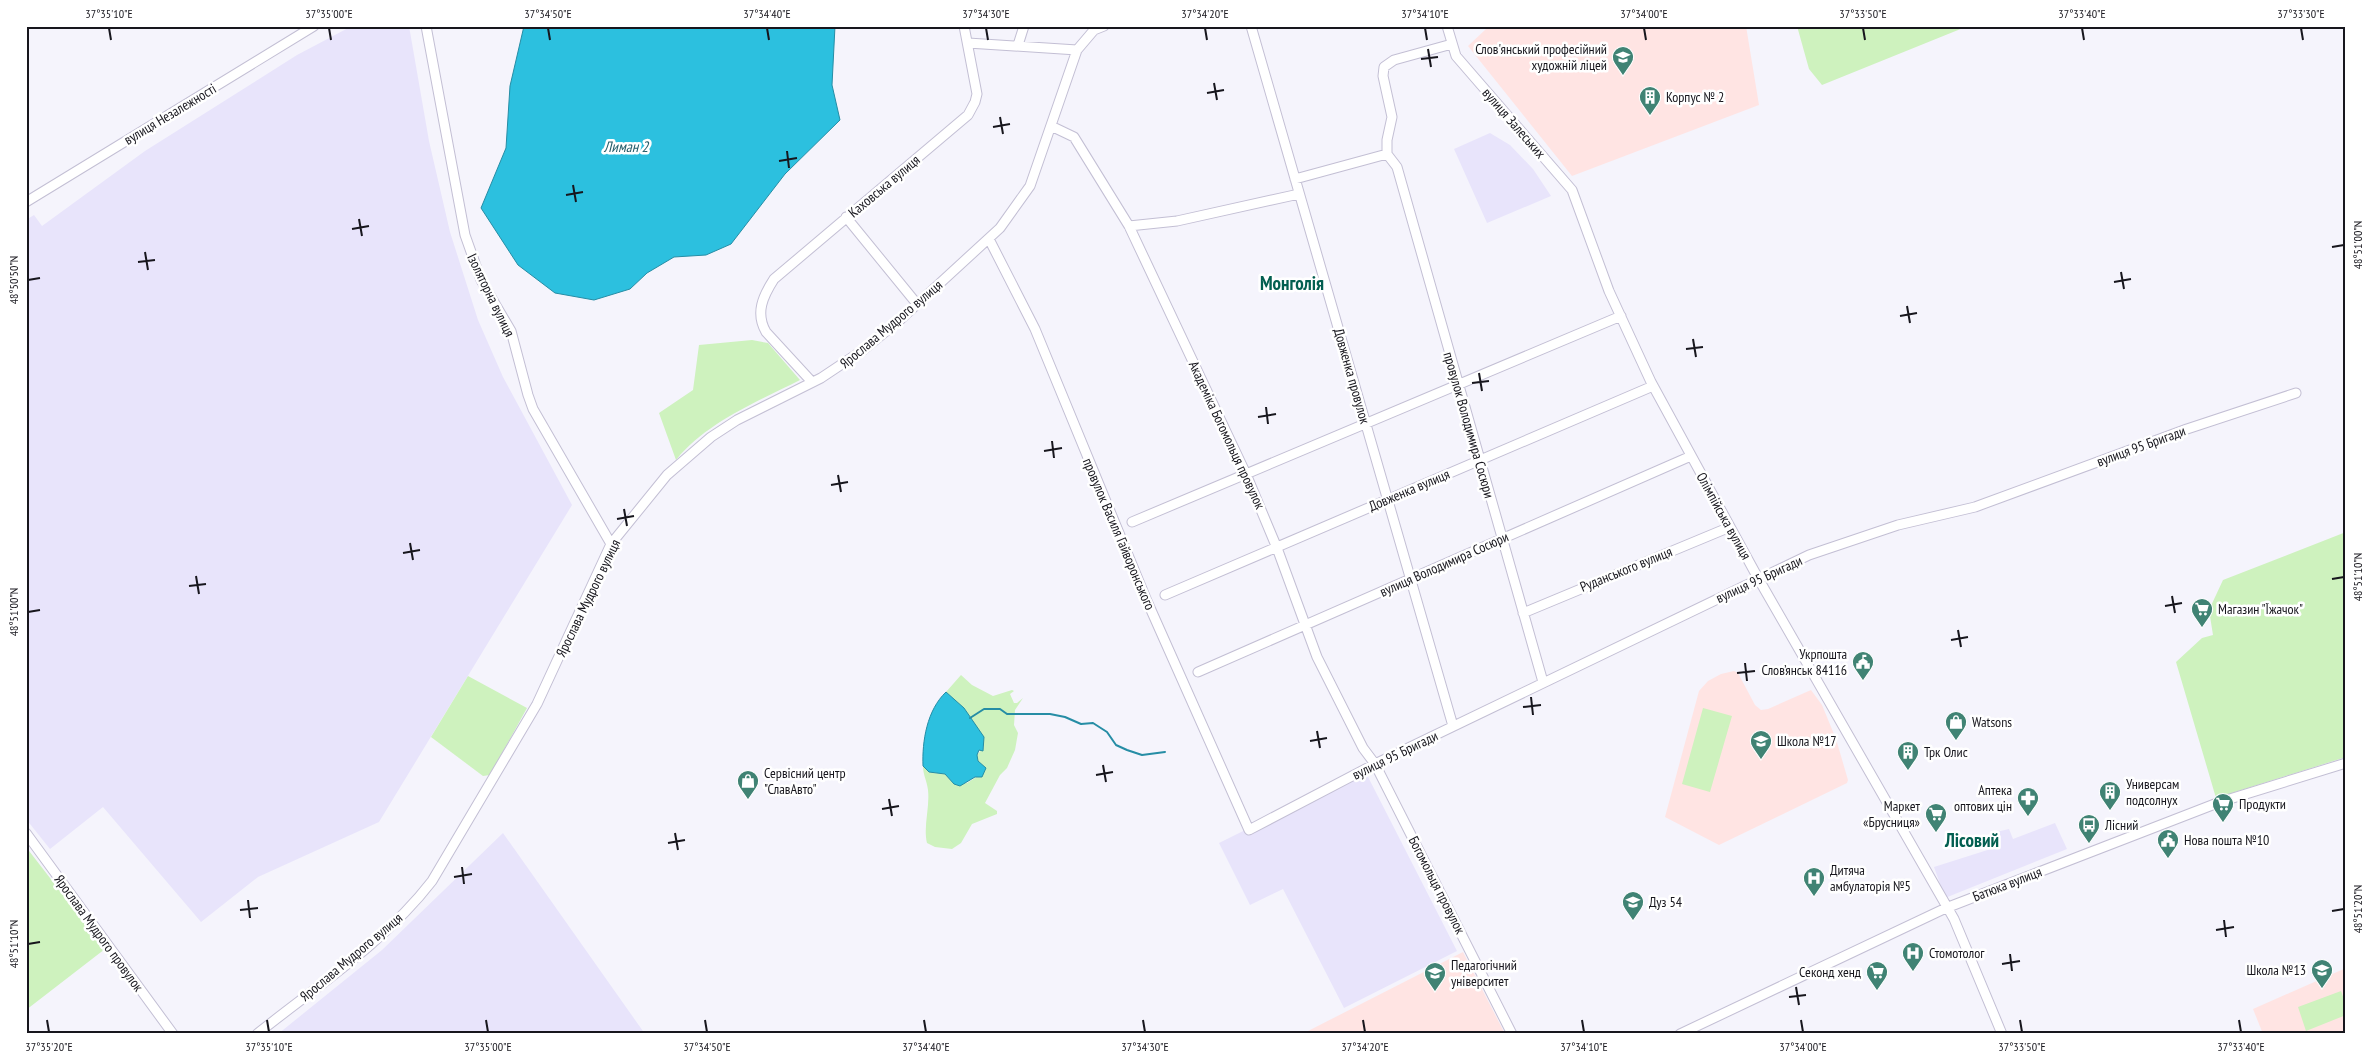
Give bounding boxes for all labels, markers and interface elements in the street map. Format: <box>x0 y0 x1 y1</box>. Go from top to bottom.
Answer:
text: 37°35'10"E <box>85 6 133 21</box>
text: 37°35'00"E <box>305 6 353 21</box>
text: 37°34'50"E <box>524 6 572 21</box>
text: 37°34'40"E <box>743 6 791 21</box>
text: 37°34'30"E <box>962 6 1010 21</box>
text: 37°34'20"E <box>1181 6 1229 21</box>
text: 37°34'10"E <box>1401 6 1449 21</box>
text: 37°34'00"E <box>1620 6 1668 21</box>
text: 37°33'50"E <box>1839 6 1887 21</box>
text: 37°33'40"E <box>2058 6 2106 21</box>
text: 37°33'30"E <box>2277 6 2325 21</box>
place label: Слов'янський професійний художній ліцей <box>1475 40 1607 74</box>
school or university icon: Слов'янський професійний художній ліцей <box>1611 45 1635 76</box>
street label: вулиця Незалежності <box>121 79 219 149</box>
street label: вулиця Залеських <box>1478 84 1550 162</box>
building icon: Корпус № 2 <box>1638 85 1662 116</box>
place label: Корпус № 2 <box>1666 88 1724 106</box>
water label: Лиман 2 <box>603 137 649 156</box>
street label: Каховська вулиця <box>844 151 924 221</box>
text: 48°51'00"N <box>2350 221 2365 269</box>
street label: Ізоляторна вулиця <box>463 250 519 340</box>
text: 48°50'50"N <box>6 256 21 304</box>
district label: Монголія <box>1260 271 1324 295</box>
street label: Ярослава Мудрого вулиця <box>836 276 946 372</box>
street label: Довженка провулок <box>1330 326 1374 426</box>
street label: провулок Володимира Сосюри <box>1440 350 1498 500</box>
street label: Академіка Богомольця провулок <box>1185 358 1269 512</box>
street label: вулиця 95 Бригади <box>2094 422 2188 470</box>
street label: провулок Василя Гайворонського <box>1079 455 1159 613</box>
street label: Довженка вулиця <box>1366 465 1452 515</box>
street label: Олімпійська вулиця <box>1693 469 1755 563</box>
street label: вулиця Володимира Сосюри <box>1377 527 1511 601</box>
street label: Ярослава Мудрого вулиця <box>552 536 624 660</box>
street label: Руданського вулиця <box>1577 542 1675 596</box>
street label: вулиця 95 Бригади <box>1713 551 1805 607</box>
text: 48°51'10"N <box>2350 553 2365 601</box>
text: 48°51'00"N <box>6 588 21 636</box>
supermarket icon: Магазин "Їжачок" <box>2190 597 2214 628</box>
place label: Магазин "Їжачок" <box>2218 600 2303 618</box>
place label: Укрпошта Слов’янськ 84116 <box>1762 645 1847 679</box>
public building icon: Укрпошта Слов’янськ 84116 <box>1851 650 1875 681</box>
shop icon: Watsons <box>1944 710 1968 741</box>
place label: Watsons <box>1972 713 2012 731</box>
street label: вулиця 95 Бригади <box>1349 726 1441 784</box>
school or university icon: Школа №17 <box>1749 729 1773 760</box>
place label: Школа №17 <box>1777 732 1837 750</box>
building icon: Трк Олис <box>1896 740 1920 771</box>
place label: Трк Олис <box>1924 743 1968 761</box>
place label: Сервісний центр "СлавАвто" <box>764 764 846 798</box>
shop icon: Сервісний центр "СлавАвто" <box>736 769 760 800</box>
place label: Универсам подсолнух <box>2126 775 2179 809</box>
building icon: Универсам подсолнух <box>2098 780 2122 811</box>
place label: Аптека оптових цін <box>1954 781 2012 815</box>
pharmacy icon: Аптека оптових цін <box>2016 786 2040 817</box>
supermarket icon: Продукти <box>2211 792 2235 823</box>
place label: Продукти <box>2239 795 2286 813</box>
place label: Маркет «Брусниця» <box>1863 797 1921 831</box>
supermarket icon: Маркет «Брусниця» <box>1924 802 1948 833</box>
bus stop icon: Лісний <box>2077 813 2101 844</box>
place label: Лісний <box>2104 816 2138 834</box>
district label: Лісовий <box>1944 828 1999 852</box>
public building icon: Нова пошта №10 <box>2156 828 2180 859</box>
place label: Нова пошта №10 <box>2184 831 2269 849</box>
street label: Богомольця провулок <box>1405 833 1470 937</box>
place label: Дитяча амбулаторія №5 <box>1830 861 1911 895</box>
street label: Батюка вулиця <box>1970 863 2044 905</box>
hospital icon: Дитяча амбулаторія №5 <box>1802 866 1826 897</box>
street label: Ярослава Мудрого провулок <box>50 871 148 996</box>
text: 48°51'20"N <box>2350 885 2365 933</box>
school or university icon: Дуз 54 <box>1621 890 1645 921</box>
place label: Дуз 54 <box>1649 893 1683 911</box>
street label: Ярослава Мудрого вулиця <box>296 909 406 1005</box>
text: 48°51'10"N <box>6 920 21 968</box>
hospital icon: Стомотолог <box>1901 941 1925 972</box>
place label: Стомотолог <box>1929 944 1985 962</box>
place label: Педагогічний університет <box>1451 956 1517 990</box>
school or university icon: Школа №13 <box>2310 958 2334 989</box>
supermarket icon: Секонд хенд <box>1865 960 1889 991</box>
school or university icon: Педагогічний університет <box>1423 961 1447 992</box>
place label: Школа №13 <box>2246 961 2306 979</box>
place label: Секонд хенд <box>1799 963 1861 981</box>
text: 37°35'20"E <box>25 1039 73 1054</box>
text: 37°35'10"E <box>245 1039 293 1054</box>
text: 37°35'00"E <box>464 1039 512 1054</box>
text: 37°34'50"E <box>683 1039 731 1054</box>
text: 37°34'40"E <box>902 1039 950 1054</box>
text: 37°34'30"E <box>1121 1039 1169 1054</box>
text: 37°34'20"E <box>1341 1039 1389 1054</box>
text: 37°34'10"E <box>1560 1039 1608 1054</box>
text: 37°34'00"E <box>1779 1039 1827 1054</box>
text: 37°33'50"E <box>1998 1039 2046 1054</box>
text: 37°33'40"E <box>2217 1039 2265 1054</box>

